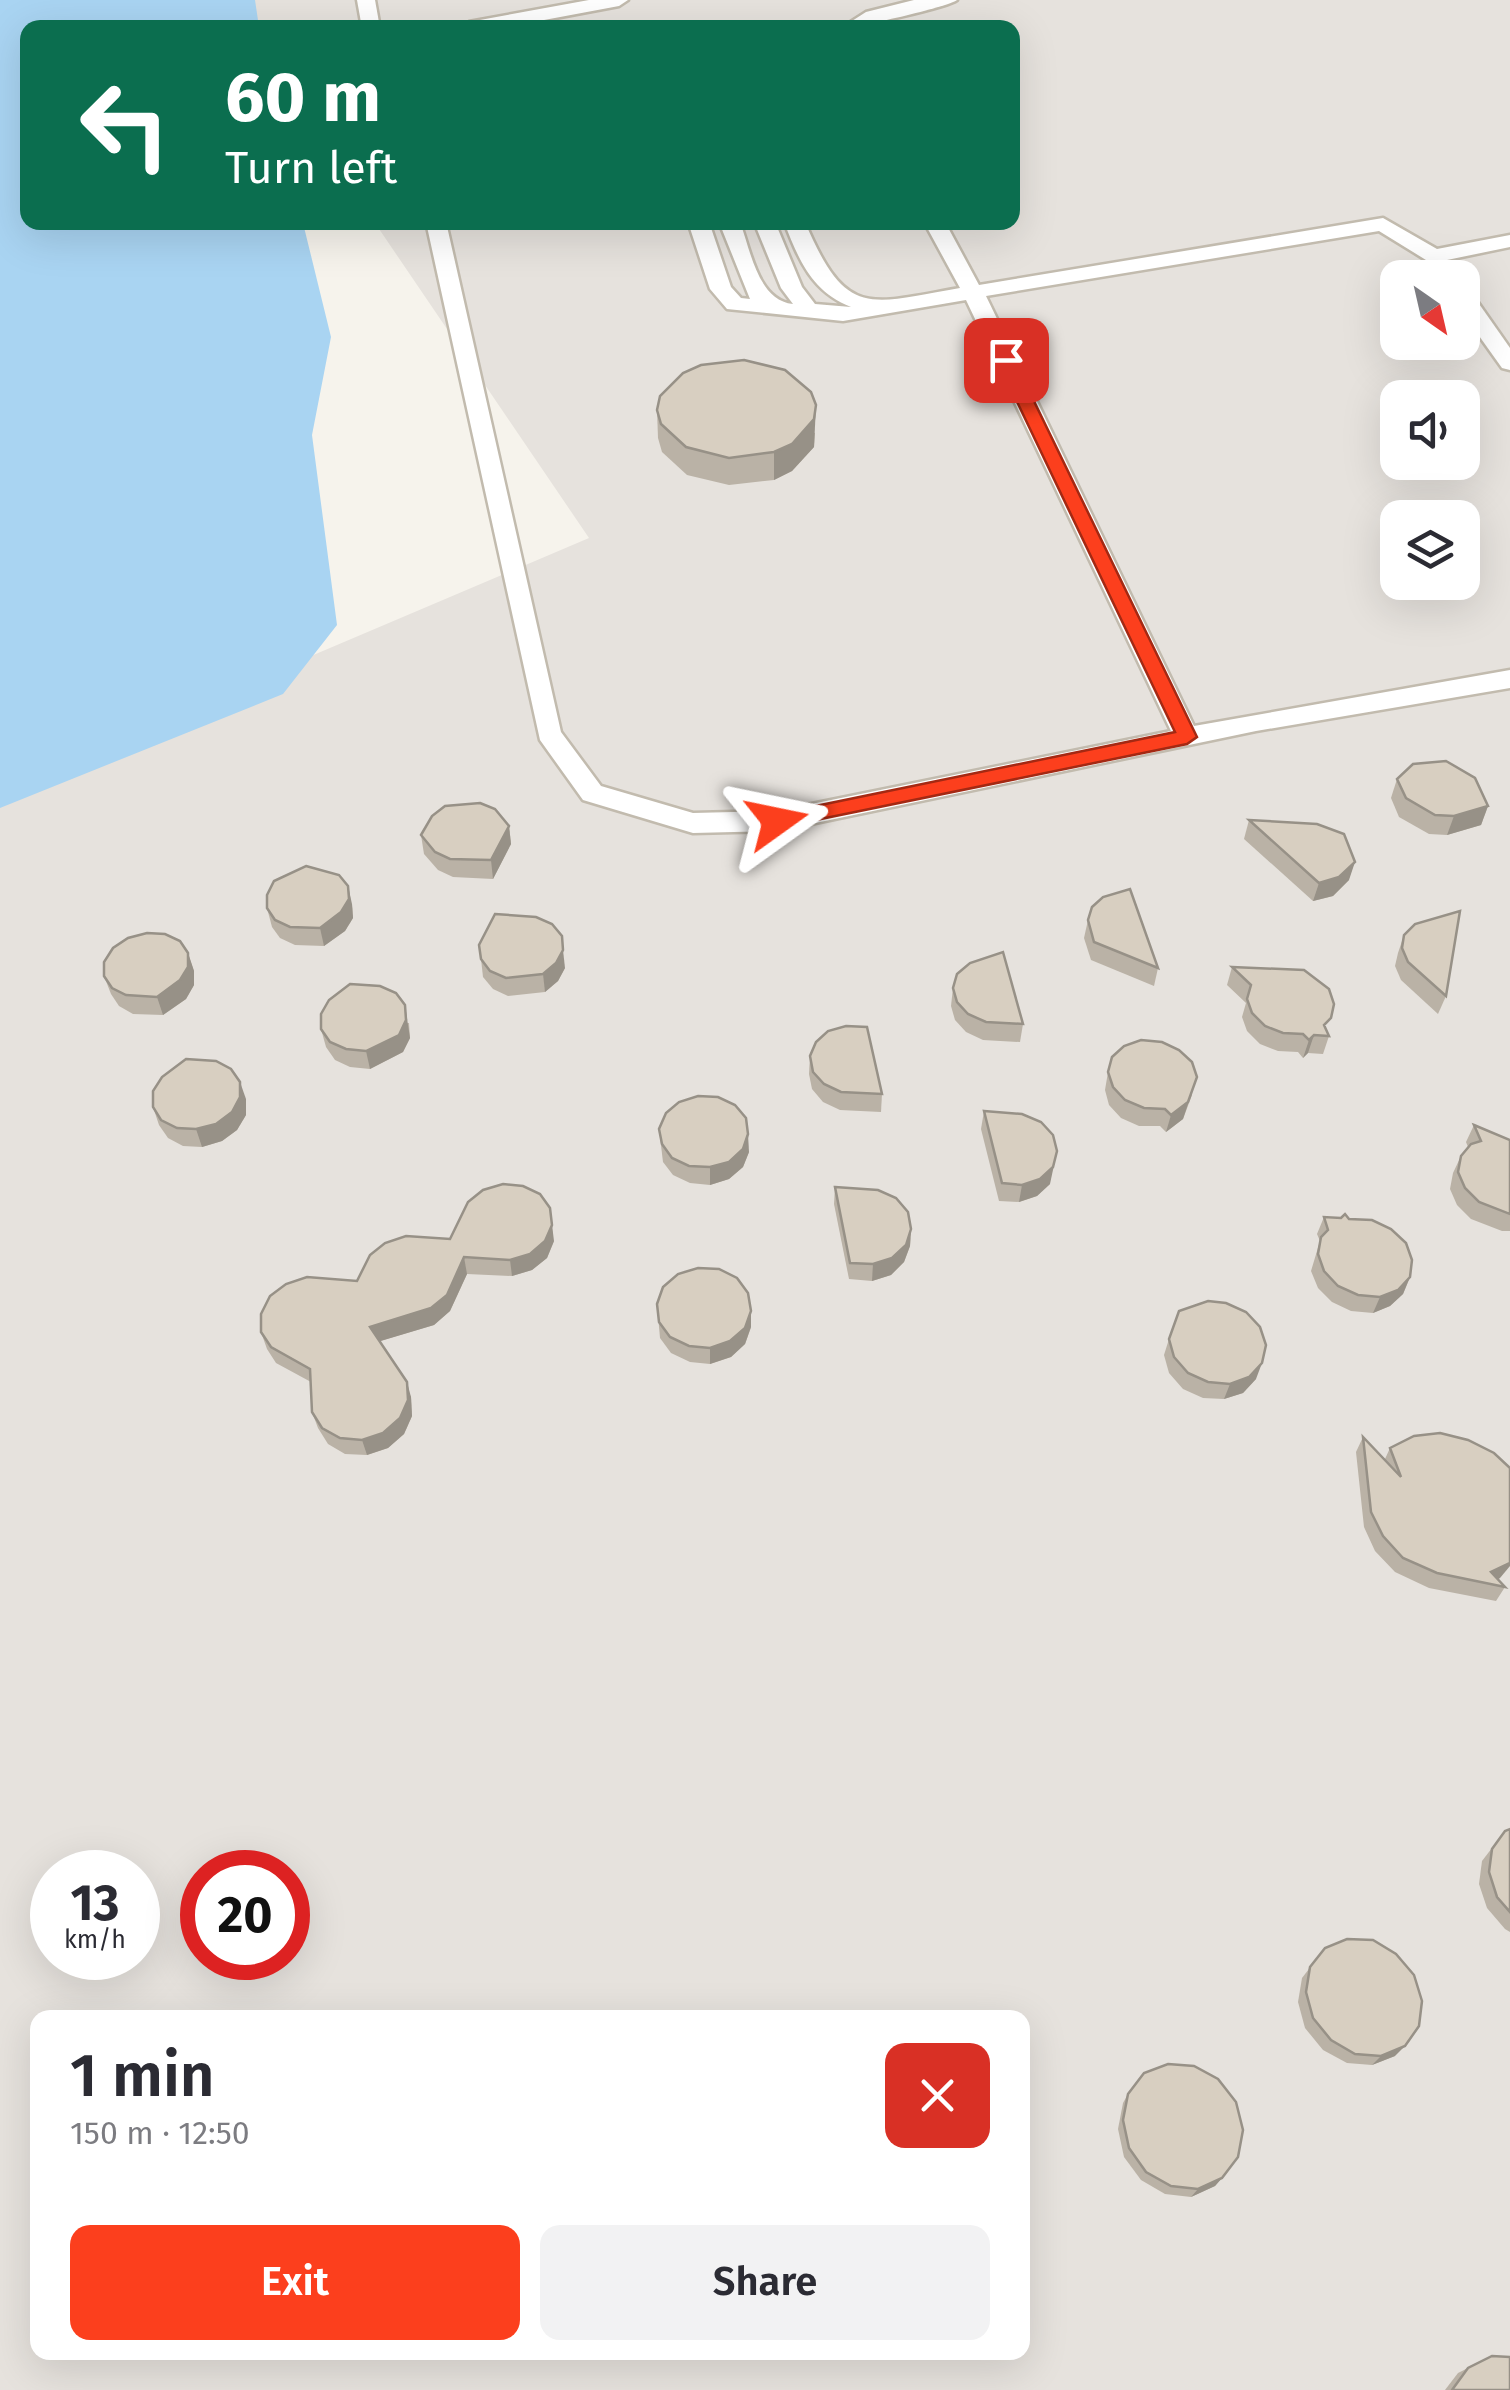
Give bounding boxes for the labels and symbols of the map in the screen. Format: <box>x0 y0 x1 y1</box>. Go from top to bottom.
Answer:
north arrow <box>1380 260 1480 360</box>
pin <box>964 318 1049 403</box>
position arrow <box>725 769 829 873</box>
speed limit sign: 20 <box>180 1850 310 1980</box>

